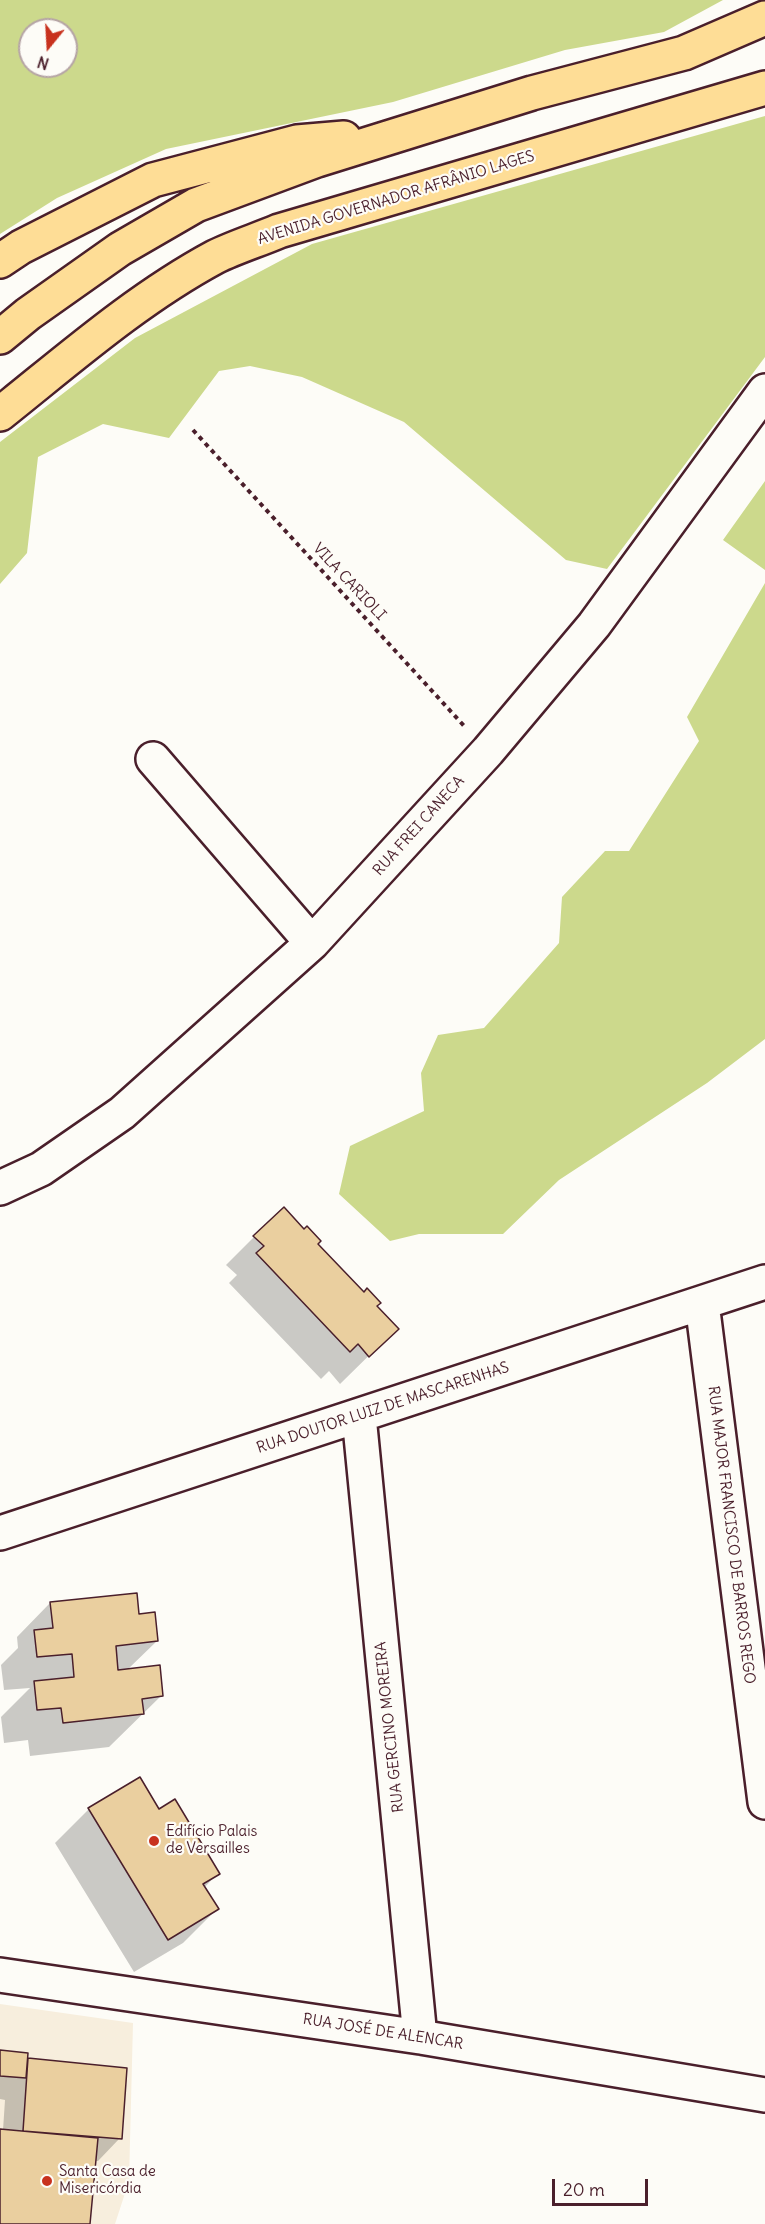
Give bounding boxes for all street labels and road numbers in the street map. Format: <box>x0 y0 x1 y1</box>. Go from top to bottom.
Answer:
street label: AVENIDA GOVERNADOR AFRÂNIO LAGES <box>256 147 536 249</box>
street label: VILA CARIOLI <box>309 540 389 624</box>
street label: RUA FREI CANECA <box>370 772 468 880</box>
street label: RUA DOUTOR LUIZ DE MASCARENHAS <box>255 1359 511 1457</box>
street label: RUA MAJOR FRANCISCO DE BARROS REGO <box>704 1385 758 1685</box>
street label: RUA GERCINO MOREIRA <box>372 1641 408 1813</box>
street label: RUA JOSÉ DE ALENCAR <box>301 2010 465 2054</box>

